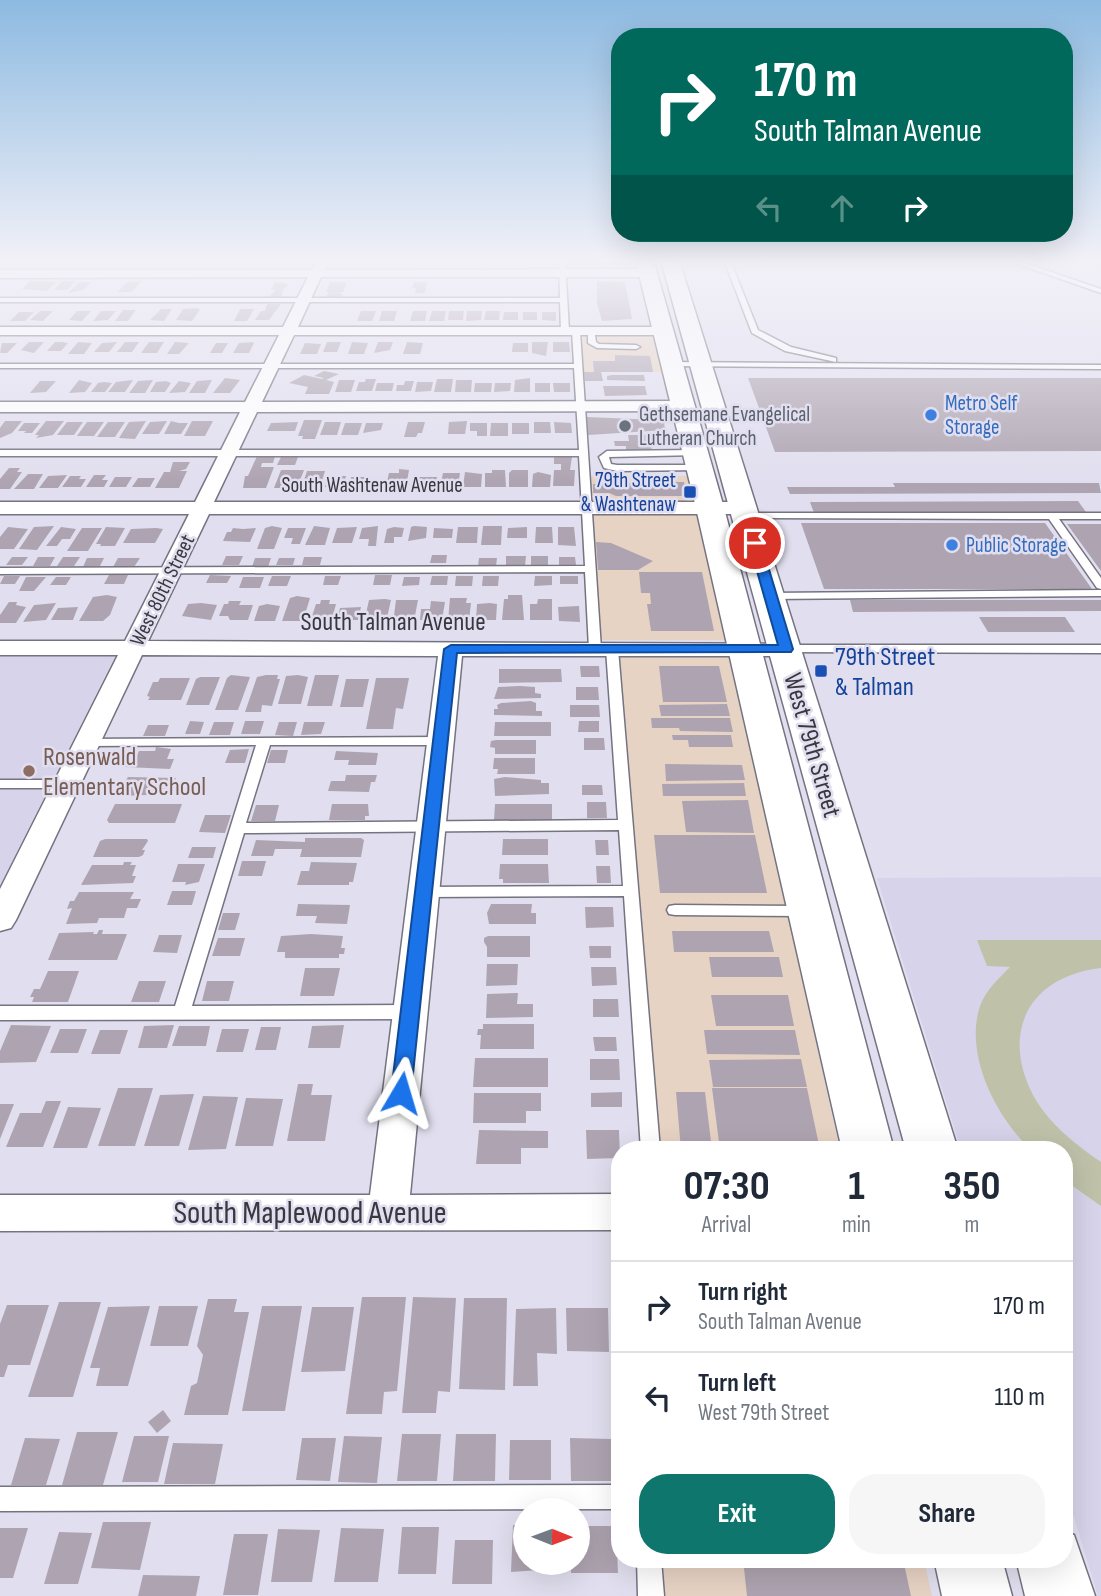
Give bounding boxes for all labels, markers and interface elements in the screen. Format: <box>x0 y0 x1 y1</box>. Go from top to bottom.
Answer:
text: 170 m <box>754 52 858 111</box>
icon: right <box>639 56 730 147</box>
text: South Talman Avenue <box>754 112 982 151</box>
icon: left <box>750 189 788 227</box>
icon: ahead <box>823 189 861 227</box>
icon: right <box>896 189 934 227</box>
place label: Metro Self Storage <box>945 391 1018 440</box>
place label: Gethsemane Evangelical Lutheran Church <box>639 402 810 451</box>
marker: Metro Self Storage <box>923 407 939 423</box>
marker: Gethsemane Evangelical Lutheran Church <box>617 418 633 434</box>
place label: 79th Street & Washtenaw <box>581 468 676 517</box>
street label: South Washtenaw Avenue <box>281 473 463 498</box>
marker: 79th Street & Washtenaw <box>682 484 698 500</box>
pin <box>725 513 785 573</box>
icon: arrive <box>736 524 774 562</box>
street label: West 80th Street <box>125 531 200 650</box>
place label: Public Storage <box>966 533 1067 558</box>
marker: Public Storage <box>944 537 960 553</box>
street label: South Talman Avenue <box>300 607 486 638</box>
place label: 79th Street & Talman <box>835 642 935 703</box>
marker: 79th Street & Talman <box>813 663 829 679</box>
street label: West 79th Street <box>776 670 847 821</box>
place label: Rosenwald Elementary School <box>43 742 206 803</box>
marker: Rosenwald Elementary School <box>21 763 37 779</box>
position arrow <box>364 1056 438 1130</box>
text: 07:30 <box>683 1161 770 1212</box>
text: 1 <box>848 1161 865 1212</box>
text: 350 <box>943 1161 1001 1212</box>
street label: South Maplewood Avenue <box>173 1194 447 1233</box>
text: Arrival <box>702 1211 751 1239</box>
text: min <box>842 1211 871 1239</box>
text: m <box>965 1211 979 1239</box>
text: Turn right <box>698 1277 787 1308</box>
icon: right <box>639 1288 677 1326</box>
text: 170 m <box>993 1291 1045 1322</box>
text: South Talman Avenue <box>698 1308 862 1336</box>
text: Turn left <box>698 1368 776 1399</box>
icon: left <box>639 1379 677 1417</box>
text: 110 m <box>994 1382 1045 1413</box>
text: West 79th Street <box>698 1399 829 1427</box>
button: Exit <box>639 1474 835 1554</box>
button: Share <box>849 1474 1045 1554</box>
north arrow <box>513 1498 590 1575</box>
map controls <box>513 1498 590 1575</box>

